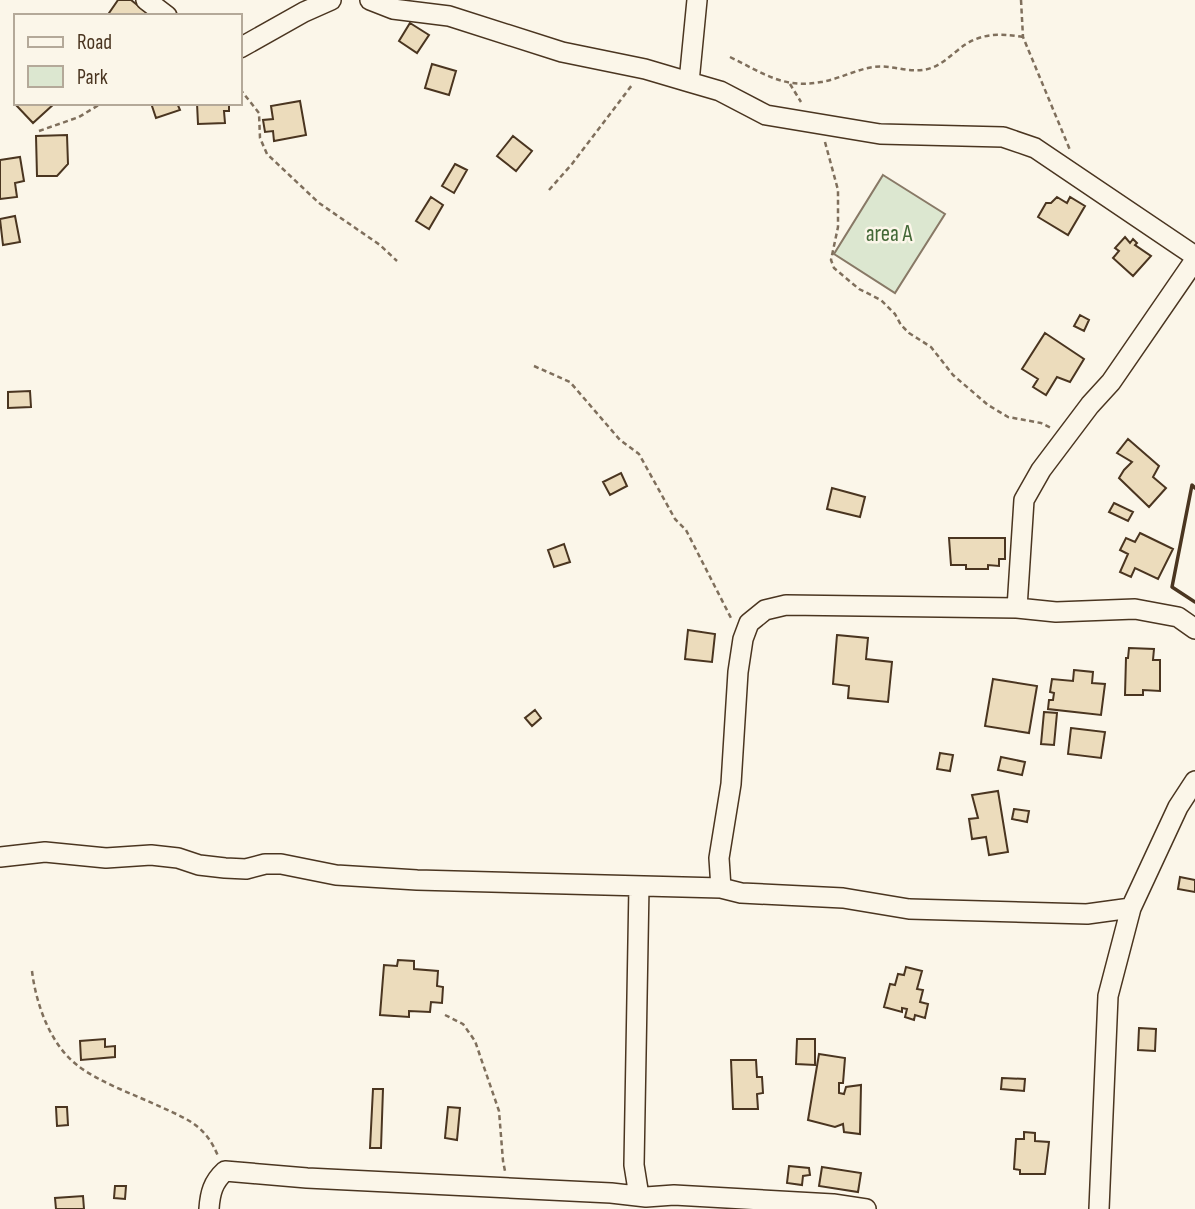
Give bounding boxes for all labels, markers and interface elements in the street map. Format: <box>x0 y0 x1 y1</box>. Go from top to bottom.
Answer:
legend <box>14 14 242 105</box>
text: Road <box>77 30 112 55</box>
text: Park <box>77 65 108 90</box>
park label: area A <box>866 220 912 248</box>

